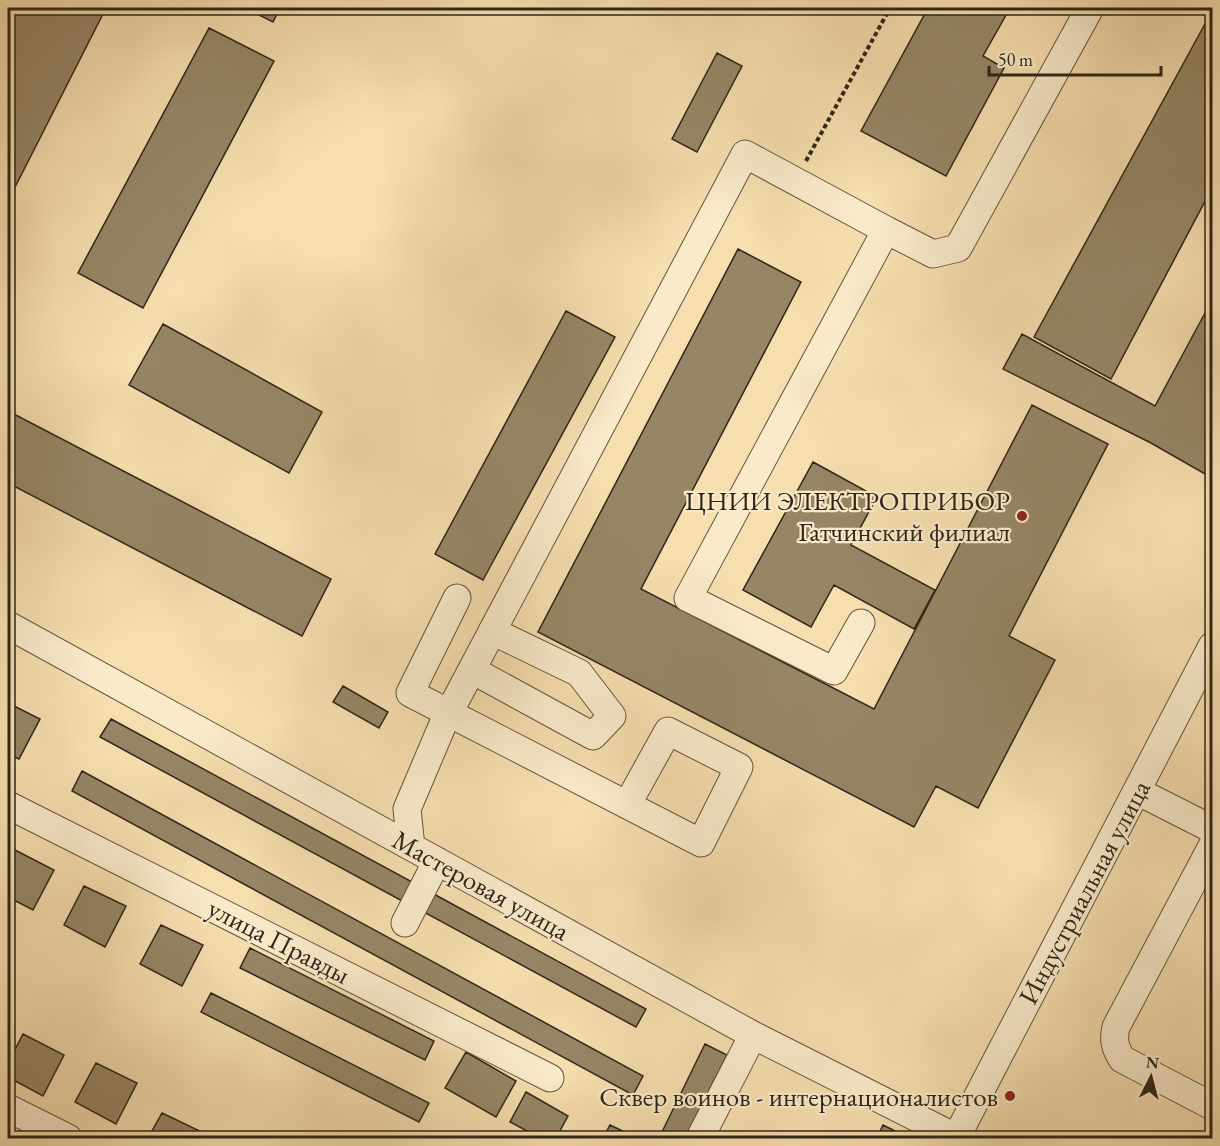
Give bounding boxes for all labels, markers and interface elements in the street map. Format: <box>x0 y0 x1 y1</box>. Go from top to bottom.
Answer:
scale bar <box>989 39 1162 77</box>
text: 50 m <box>998 48 1033 71</box>
place label: ЦНИИ ЭЛЕКТРОПРИБОР Гатчинский филиал <box>685 483 1010 549</box>
marker: ЦНИИ ЭЛЕКТРОПРИБОР Гатчинский филиал <box>1015 509 1029 523</box>
street label: Индустриальная улица <box>1010 774 1158 1010</box>
street label: Мастеровая улица <box>386 822 576 948</box>
street label: улица Правды <box>202 890 356 992</box>
north arrow <box>1121 1047 1181 1107</box>
text: N <box>1145 1051 1160 1074</box>
place label: Сквер воинов - интернационалистов <box>599 1079 998 1114</box>
marker: Сквер воинов - интернационалистов <box>1003 1089 1017 1103</box>

